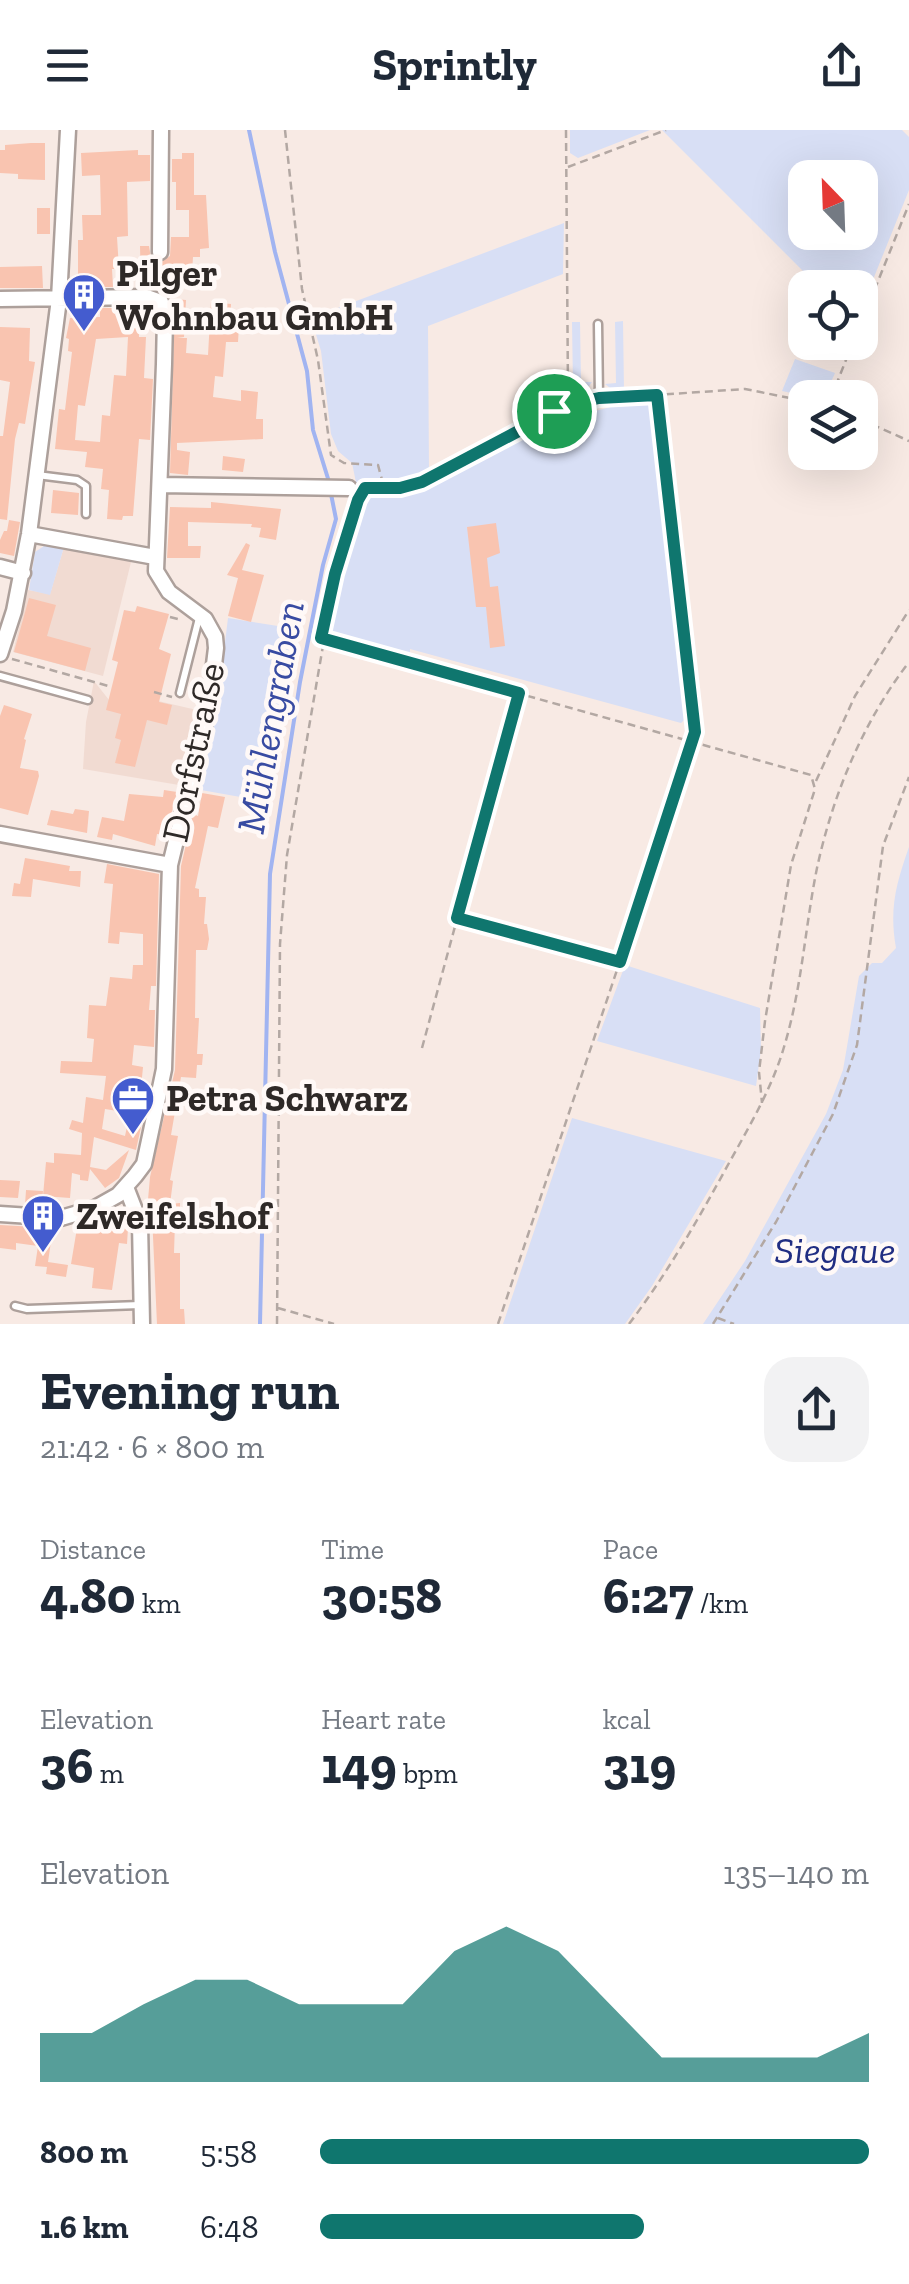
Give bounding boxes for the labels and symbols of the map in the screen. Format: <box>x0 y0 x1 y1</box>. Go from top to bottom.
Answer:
north arrow <box>788 160 878 250</box>
place label: Pilger Wohnbau GmbH <box>116 250 394 340</box>
building icon: Pilger Wohnbau GmbH <box>61 272 107 333</box>
pin <box>512 369 597 454</box>
water label: Mühlengraben <box>226 597 314 837</box>
street label: Dorfstraße <box>152 658 234 846</box>
office icon: Petra Schwarz <box>110 1075 156 1136</box>
place label: Petra Schwarz <box>166 1075 408 1121</box>
building icon: Zweifelshof <box>20 1193 66 1254</box>
place label: Zweifelshof <box>76 1193 274 1239</box>
park label: Siegaue <box>774 1227 896 1273</box>

